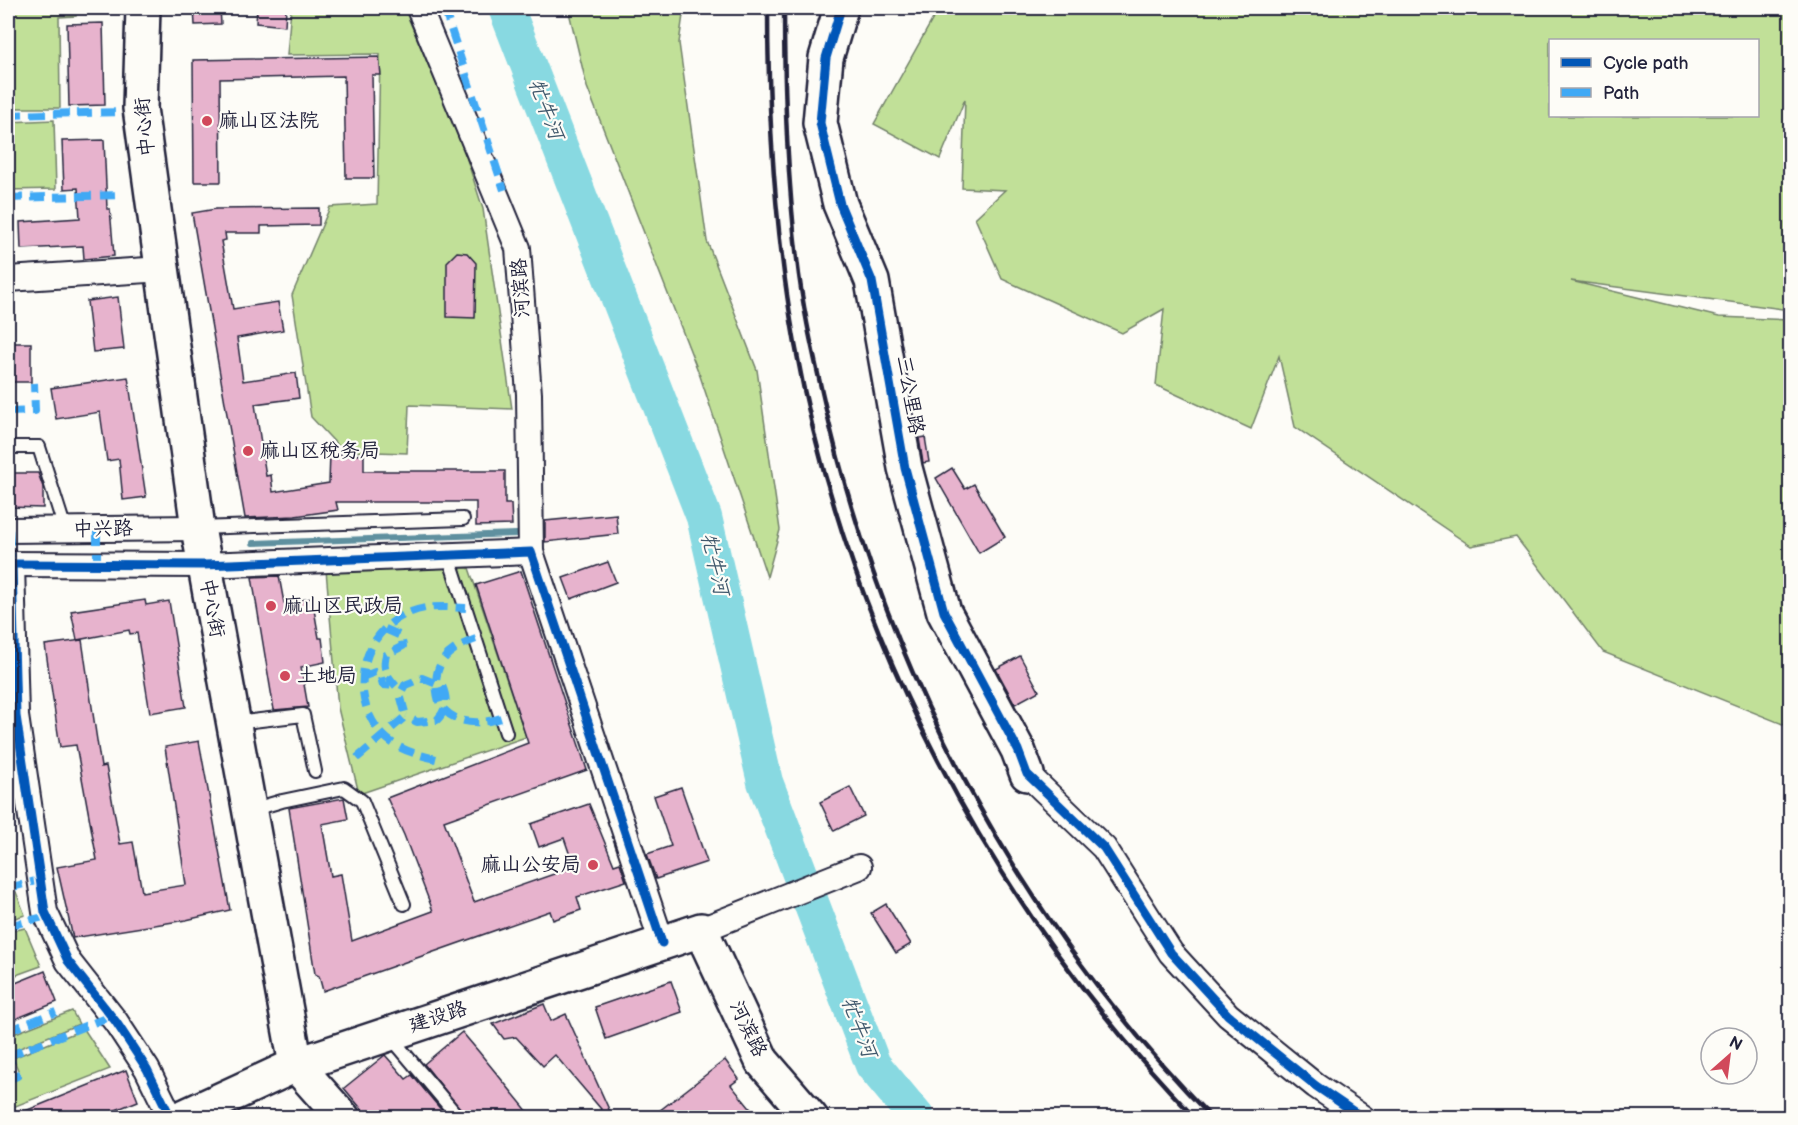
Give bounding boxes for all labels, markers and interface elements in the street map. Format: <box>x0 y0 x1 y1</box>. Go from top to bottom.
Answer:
legend <box>1549 39 1759 117</box>
text: Cycle path <box>1603 53 1689 74</box>
water label: 牤牛河 <box>523 75 570 146</box>
text: Path <box>1603 83 1639 104</box>
street label: 中心街 <box>130 96 160 158</box>
place label: 麻山区法院 <box>219 109 319 133</box>
marker: 麻山区法院 <box>200 114 214 128</box>
street label: 河滨路 <box>507 256 535 319</box>
street label: 三公里路 <box>891 354 929 437</box>
place label: 麻山区税务局 <box>260 439 380 463</box>
marker: 麻山区税务局 <box>241 444 255 458</box>
street label: 中兴路 <box>73 516 134 542</box>
water label: 牤牛河 <box>696 530 735 600</box>
street label: 中心街 <box>194 576 230 640</box>
place label: 麻山区民政局 <box>283 594 403 618</box>
marker: 麻山区民政局 <box>264 599 278 613</box>
place label: 土地局 <box>297 664 357 688</box>
marker: 土地局 <box>278 669 292 683</box>
place label: 麻山公安局 <box>481 853 581 877</box>
marker: 麻山公安局 <box>586 858 600 872</box>
water label: 牤牛河 <box>836 993 883 1064</box>
street label: 建设路 <box>406 996 471 1038</box>
street label: 河滨路 <box>724 997 772 1062</box>
north arrow <box>1699 1026 1759 1086</box>
text: N <box>1726 1033 1745 1055</box>

